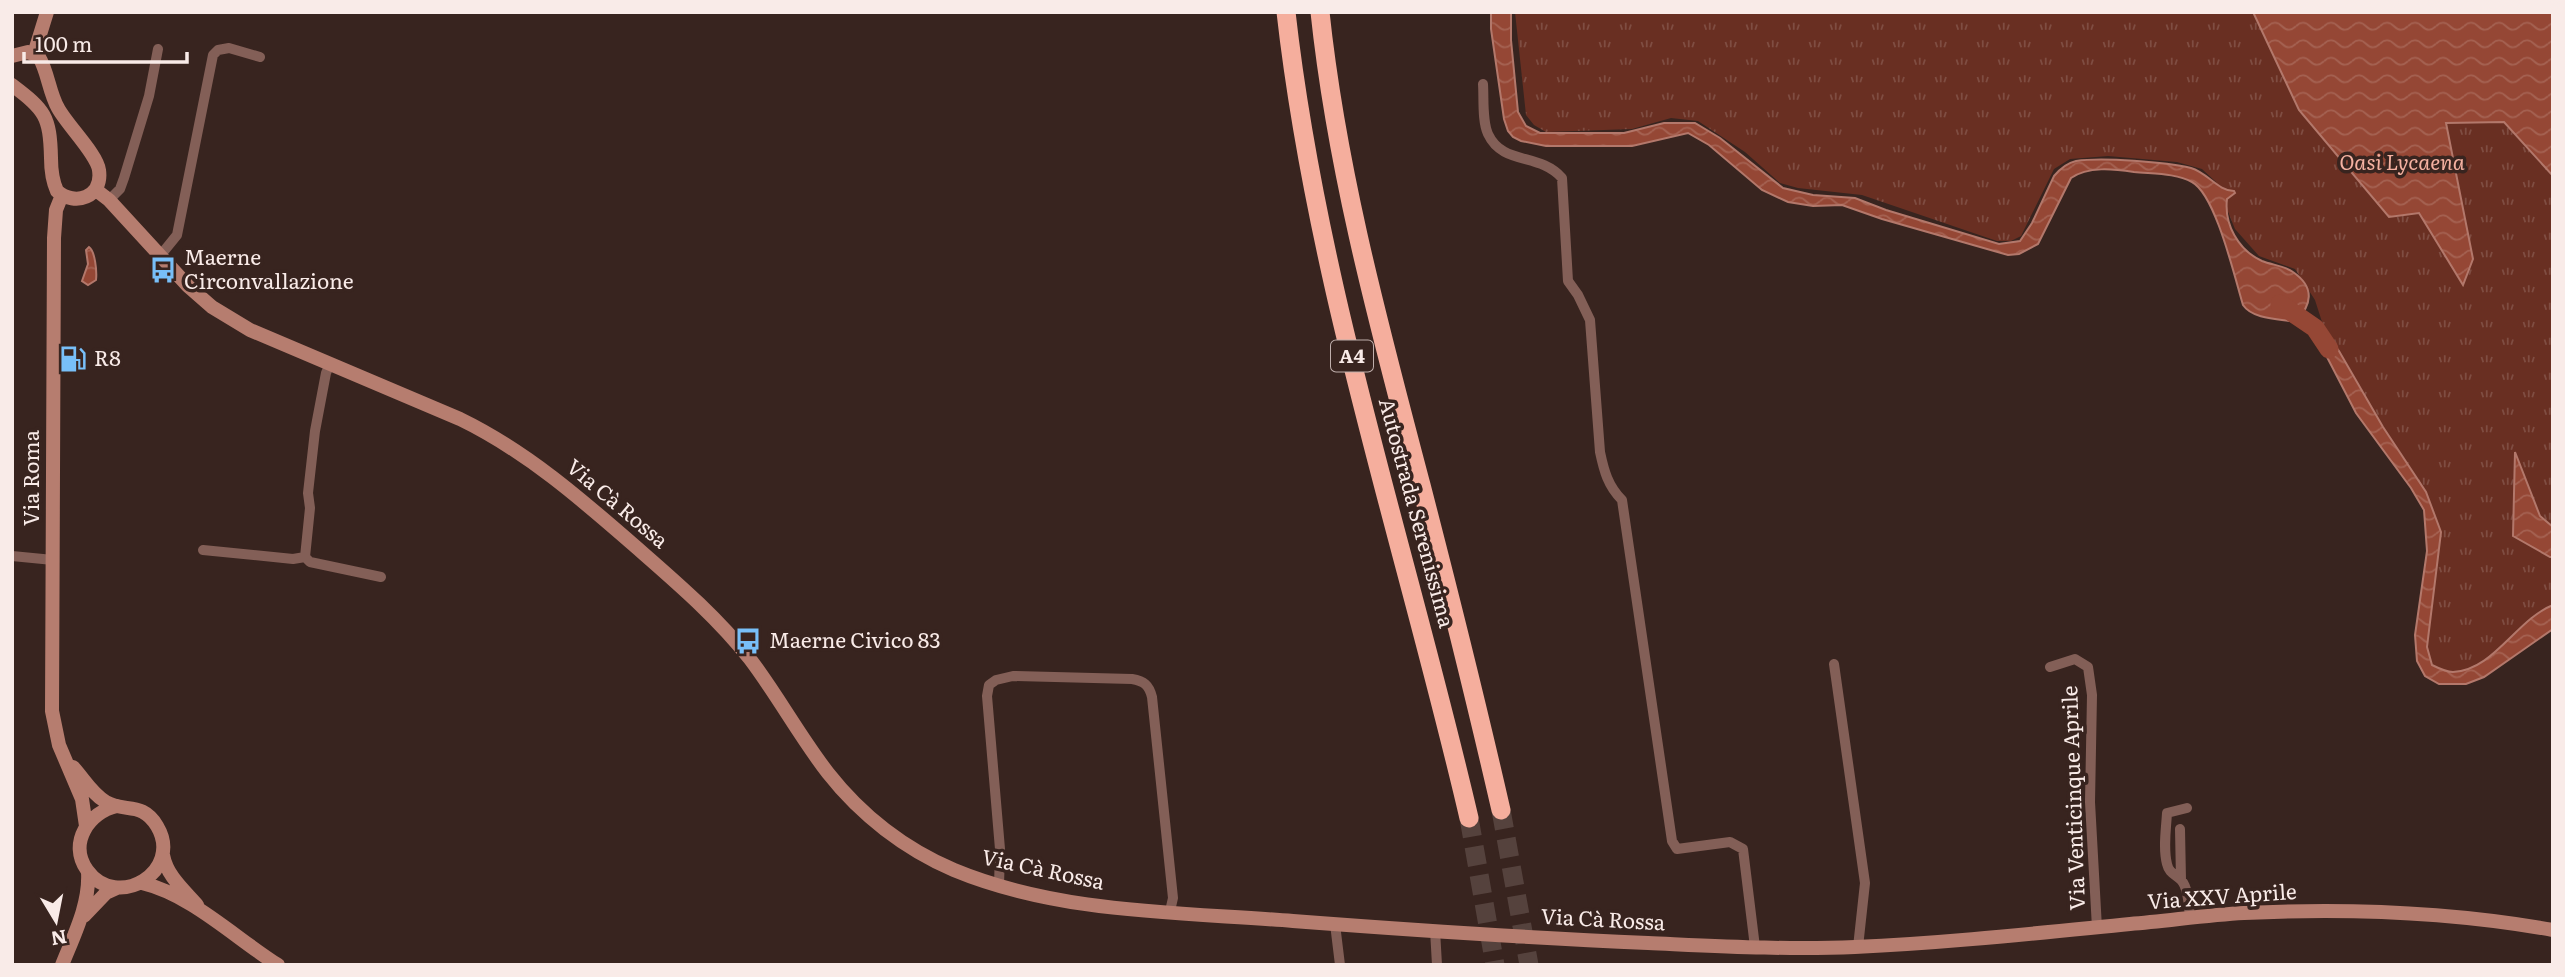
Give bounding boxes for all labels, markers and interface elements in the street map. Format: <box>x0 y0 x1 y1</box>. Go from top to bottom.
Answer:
scale bar <box>24 21 187 65</box>
text: 100 m <box>35 27 92 58</box>
park label: Oasi Lycaena <box>2339 145 2465 176</box>
place label: Maerne Circonvallazione <box>184 240 354 295</box>
bus stop icon: Maerne Circonvallazione <box>148 255 178 285</box>
road number: A4 <box>1331 340 1373 372</box>
place label: R8 <box>94 341 121 372</box>
fuel station icon: R8 <box>58 344 88 374</box>
street label: Autostrada Serenissima <box>1373 394 1464 631</box>
street label: Via Roma <box>14 429 45 526</box>
street label: Via Cà Rossa <box>561 450 677 554</box>
place label: Maerne Civico 83 <box>769 623 941 654</box>
bus stop icon: Maerne Civico 83 <box>733 626 763 656</box>
street label: Via Venticinque Aprile <box>2052 685 2091 911</box>
street label: Via Cà Rossa <box>979 839 1108 896</box>
street label: Via XXV Aprile <box>2146 874 2298 915</box>
north arrow <box>21 886 91 956</box>
street label: Via Cà Rossa <box>1540 899 1667 936</box>
text: N <box>49 924 69 954</box>

